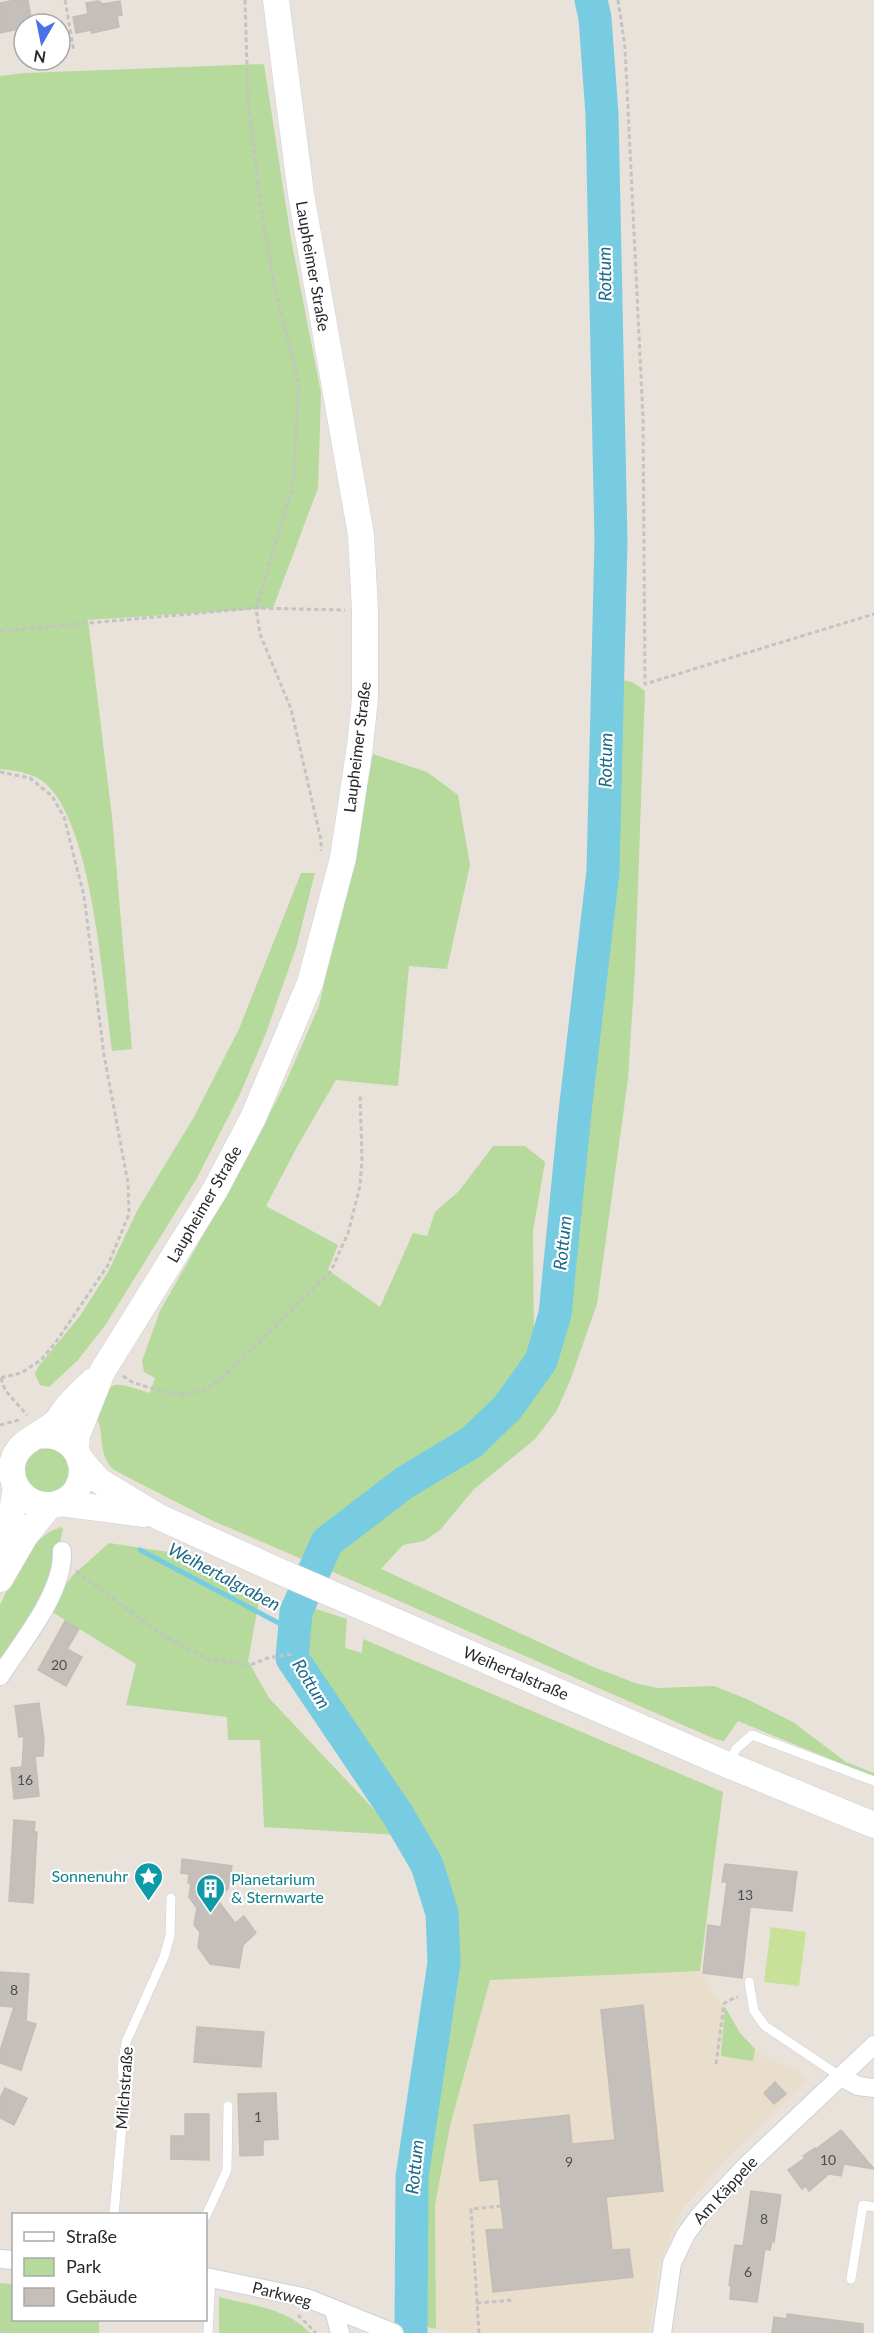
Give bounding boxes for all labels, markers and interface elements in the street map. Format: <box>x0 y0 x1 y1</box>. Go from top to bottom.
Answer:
north arrow <box>12 12 72 72</box>
text: N <box>32 47 47 68</box>
street label: Laupheimer Straße <box>293 199 334 333</box>
water label: Rottum <box>593 247 615 302</box>
street label: Laupheimer Straße <box>339 680 374 814</box>
water label: Rottum <box>594 732 616 787</box>
street label: Laupheimer Straße <box>162 1142 245 1266</box>
water label: Rottum <box>548 1215 576 1271</box>
water label: Weihertalgraben <box>165 1537 284 1615</box>
street label: Weihertalstraße <box>461 1642 572 1703</box>
water label: Rottum <box>288 1654 336 1712</box>
house number: 20 <box>51 1656 67 1673</box>
house number: 16 <box>17 1771 33 1788</box>
place icon: Sonnenuhr <box>133 1860 165 1902</box>
place label: Sonnenuhr <box>51 1866 128 1885</box>
place label: Planetarium & Sternwarte <box>231 1869 324 1906</box>
building icon: Planetarium & Sternwarte <box>194 1872 226 1914</box>
house number: 13 <box>737 1886 753 1903</box>
house number: 8 <box>10 1981 18 1998</box>
street label: Milchstraße <box>111 2046 136 2130</box>
house number: 1 <box>254 2108 262 2125</box>
water label: Rottum <box>400 2139 428 2195</box>
house number: 10 <box>820 2151 836 2168</box>
street label: Am Käppele <box>689 2152 761 2227</box>
house number: 9 <box>565 2153 573 2170</box>
house number: 8 <box>760 2210 768 2227</box>
legend <box>12 2213 207 2321</box>
text: Straße <box>66 2225 117 2247</box>
text: Park <box>66 2255 102 2277</box>
house number: 6 <box>744 2263 752 2280</box>
street label: Parkweg <box>250 2277 314 2310</box>
text: Gebäude <box>66 2285 137 2307</box>

